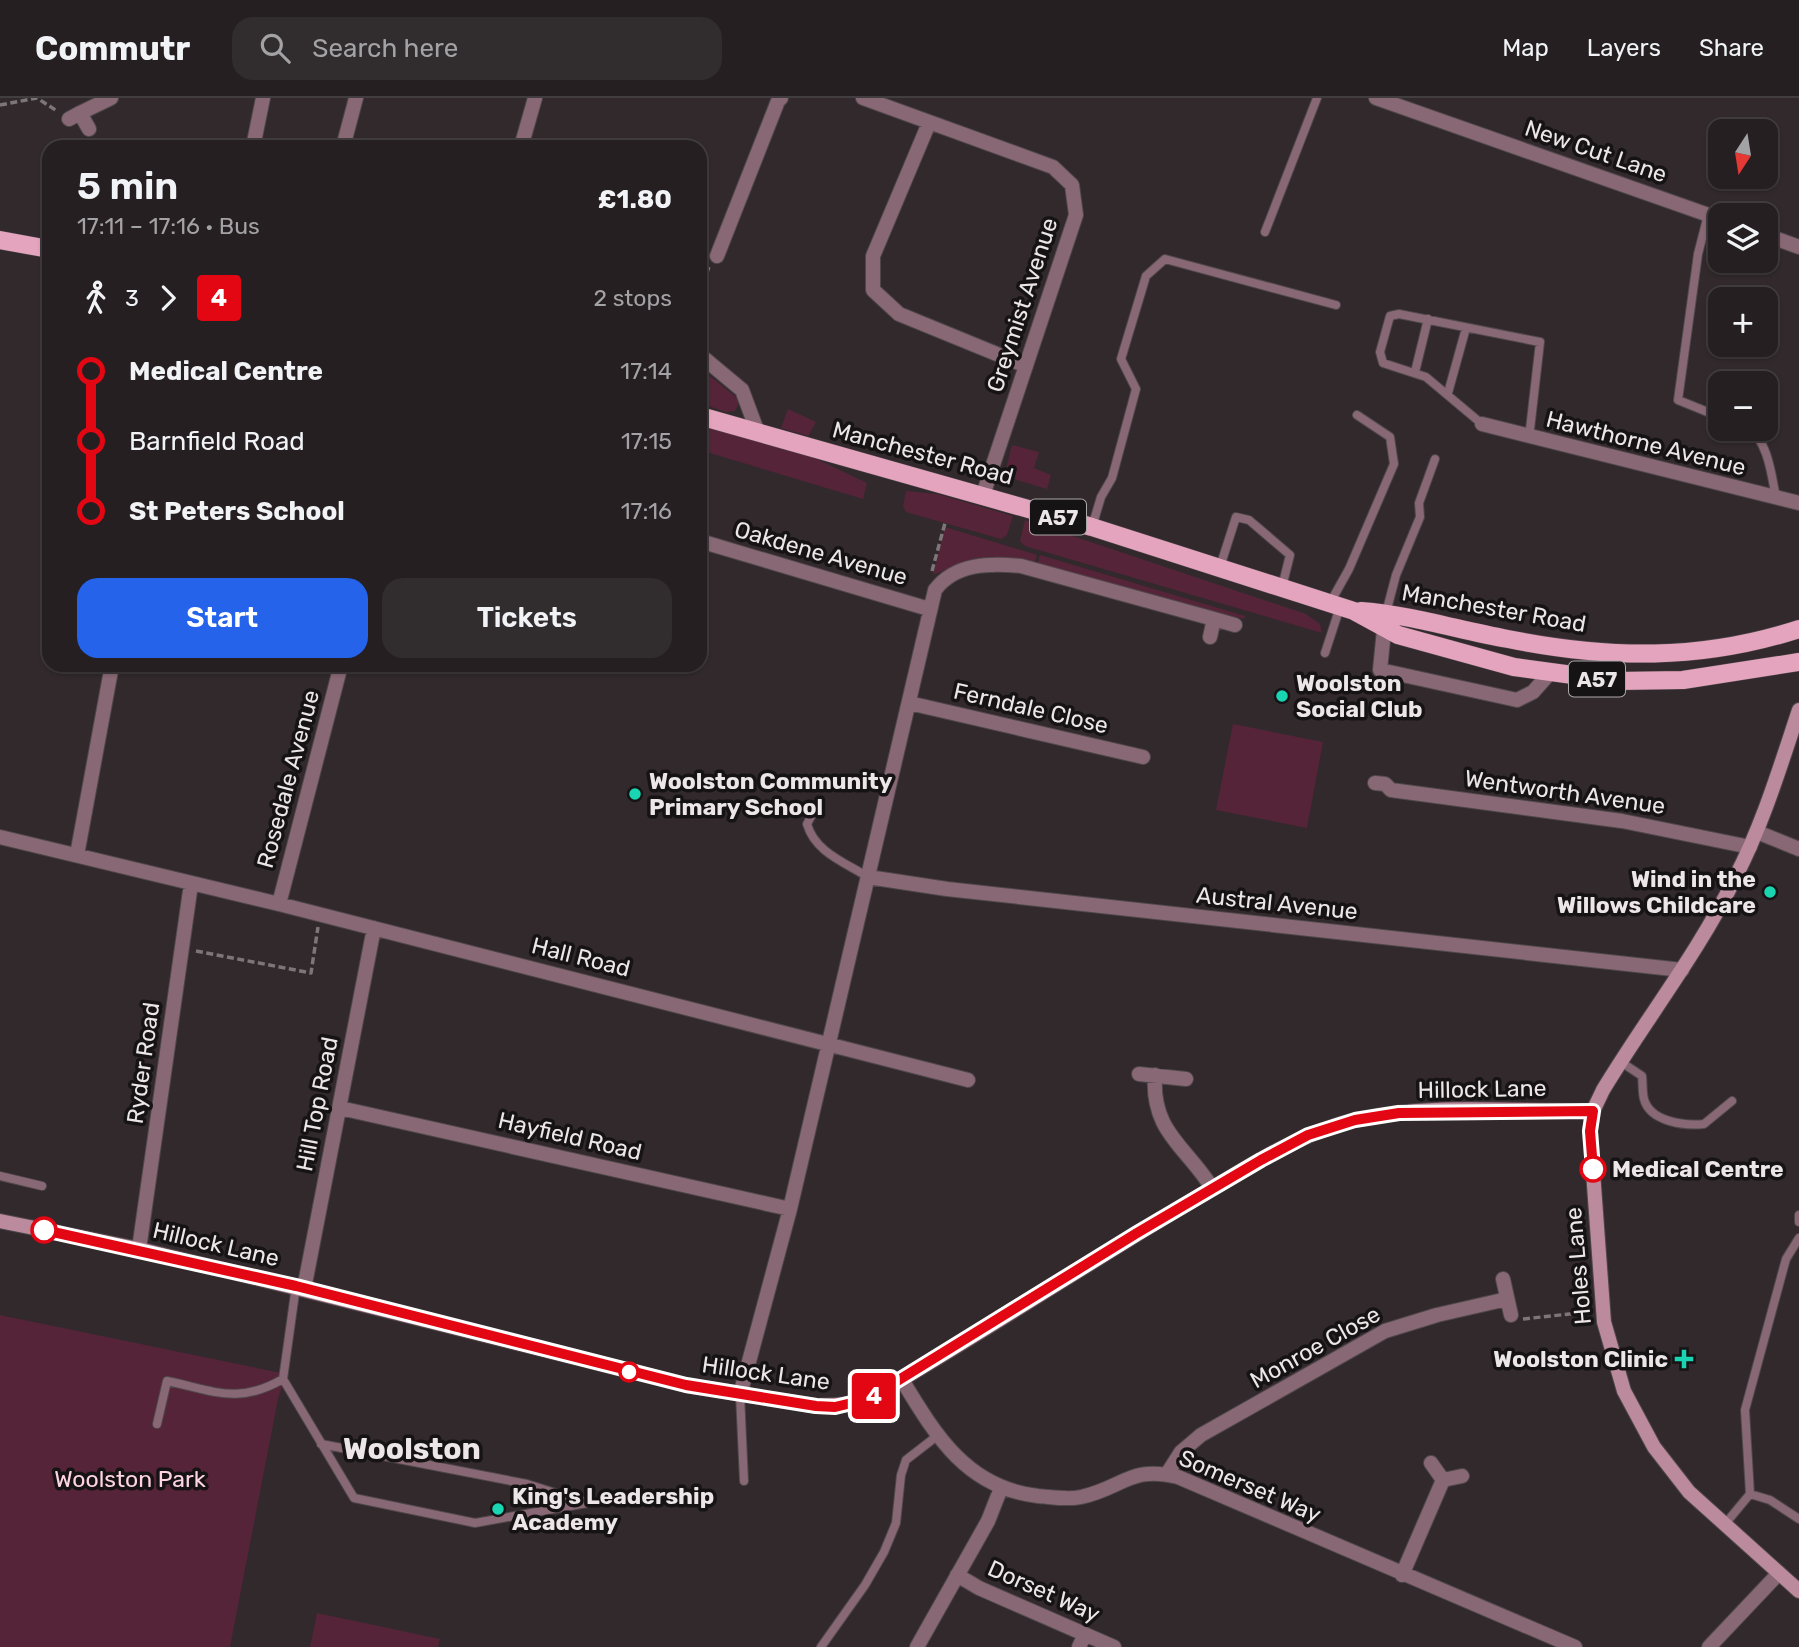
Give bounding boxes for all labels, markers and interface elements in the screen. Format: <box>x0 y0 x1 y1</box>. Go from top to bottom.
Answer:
search box <box>232 17 722 80</box>
text: Commutr <box>35 29 190 68</box>
icon: search <box>256 29 294 67</box>
text: Search here <box>312 33 458 64</box>
text: Map <box>1502 34 1549 62</box>
text: Layers <box>1587 34 1661 62</box>
text: Share <box>1699 34 1764 62</box>
street label: New Cut Lane <box>1521 114 1671 188</box>
north arrow <box>1708 119 1778 189</box>
map controls <box>1708 119 1778 441</box>
text: 5 min <box>77 163 178 209</box>
text: £1.80 <box>598 184 672 215</box>
button: layers <box>1708 203 1778 273</box>
text: 17:11 – 17:16 · Bus <box>77 212 260 240</box>
street label: Greymist Avenue <box>981 214 1063 396</box>
icon: walk <box>77 279 115 317</box>
icon: forward <box>149 279 187 317</box>
text: 3 <box>125 284 139 312</box>
text: 4 <box>211 284 227 312</box>
text: 2 stops <box>594 284 672 312</box>
button: + <box>1708 287 1778 357</box>
text: Medical Centre <box>129 356 323 387</box>
text: 17:14 <box>620 357 672 385</box>
button: − <box>1708 371 1778 441</box>
street label: Hawthorne Avenue <box>1543 405 1749 481</box>
street label: Manchester Road <box>829 415 1017 491</box>
text: Barnfield Road <box>129 426 305 457</box>
text: 17:15 <box>621 427 672 455</box>
text: St Peters School <box>129 496 345 527</box>
text: 17:16 <box>621 497 672 525</box>
road number: A57 <box>1030 500 1086 534</box>
street label: Oakdene Avenue <box>731 515 911 591</box>
button: Start <box>77 578 368 658</box>
button: Tickets <box>382 578 672 658</box>
street label: Manchester Road <box>1400 578 1588 638</box>
road number: A57 <box>1569 662 1625 696</box>
place label: Woolston Social Club <box>1296 669 1422 723</box>
street label: Ferndale Close <box>951 677 1111 739</box>
street label: Rosedale Avenue <box>251 687 325 871</box>
marker: Woolston Social Club <box>1274 688 1290 704</box>
street label: Wentworth Avenue <box>1463 764 1667 820</box>
place label: Woolston Community Primary School <box>649 767 893 821</box>
marker: Woolston Community Primary School <box>627 786 643 802</box>
place label: Wind in the Willows Childcare <box>1557 865 1756 919</box>
street label: Austral Avenue <box>1195 881 1359 925</box>
marker: Wind in the Willows Childcare <box>1762 884 1778 900</box>
street label: Hall Road <box>529 931 633 983</box>
street label: Ryder Road <box>121 1001 165 1125</box>
street label: Hill Top Road <box>290 1034 344 1174</box>
street label: Hillock Lane <box>1417 1074 1547 1104</box>
street label: Hayfield Road <box>495 1106 645 1166</box>
place label: Medical Centre <box>1612 1155 1784 1183</box>
marker: Medical Centre <box>1580 1156 1606 1182</box>
street label: Holes Lane <box>1559 1206 1597 1326</box>
street label: Hillock Lane <box>150 1216 282 1272</box>
unlabelled marker <box>31 1217 57 1243</box>
street label: Monroe Close <box>1245 1300 1385 1394</box>
place label: Woolston Clinic <box>1493 1345 1668 1373</box>
marker: Woolston Clinic <box>1674 1349 1694 1369</box>
street label: Hillock Lane <box>700 1350 832 1396</box>
unlabelled marker <box>619 1362 639 1382</box>
line badge: 4 <box>851 1373 897 1419</box>
text: 4 <box>866 1382 882 1410</box>
district label: Woolston <box>343 1431 481 1467</box>
street label: Somerset Way <box>1175 1444 1325 1529</box>
park label: Woolston Park <box>54 1465 206 1493</box>
place label: King's Leadership Academy <box>512 1482 714 1536</box>
marker: King's Leadership Academy <box>490 1501 506 1517</box>
street label: Dorset Way <box>984 1554 1105 1628</box>

